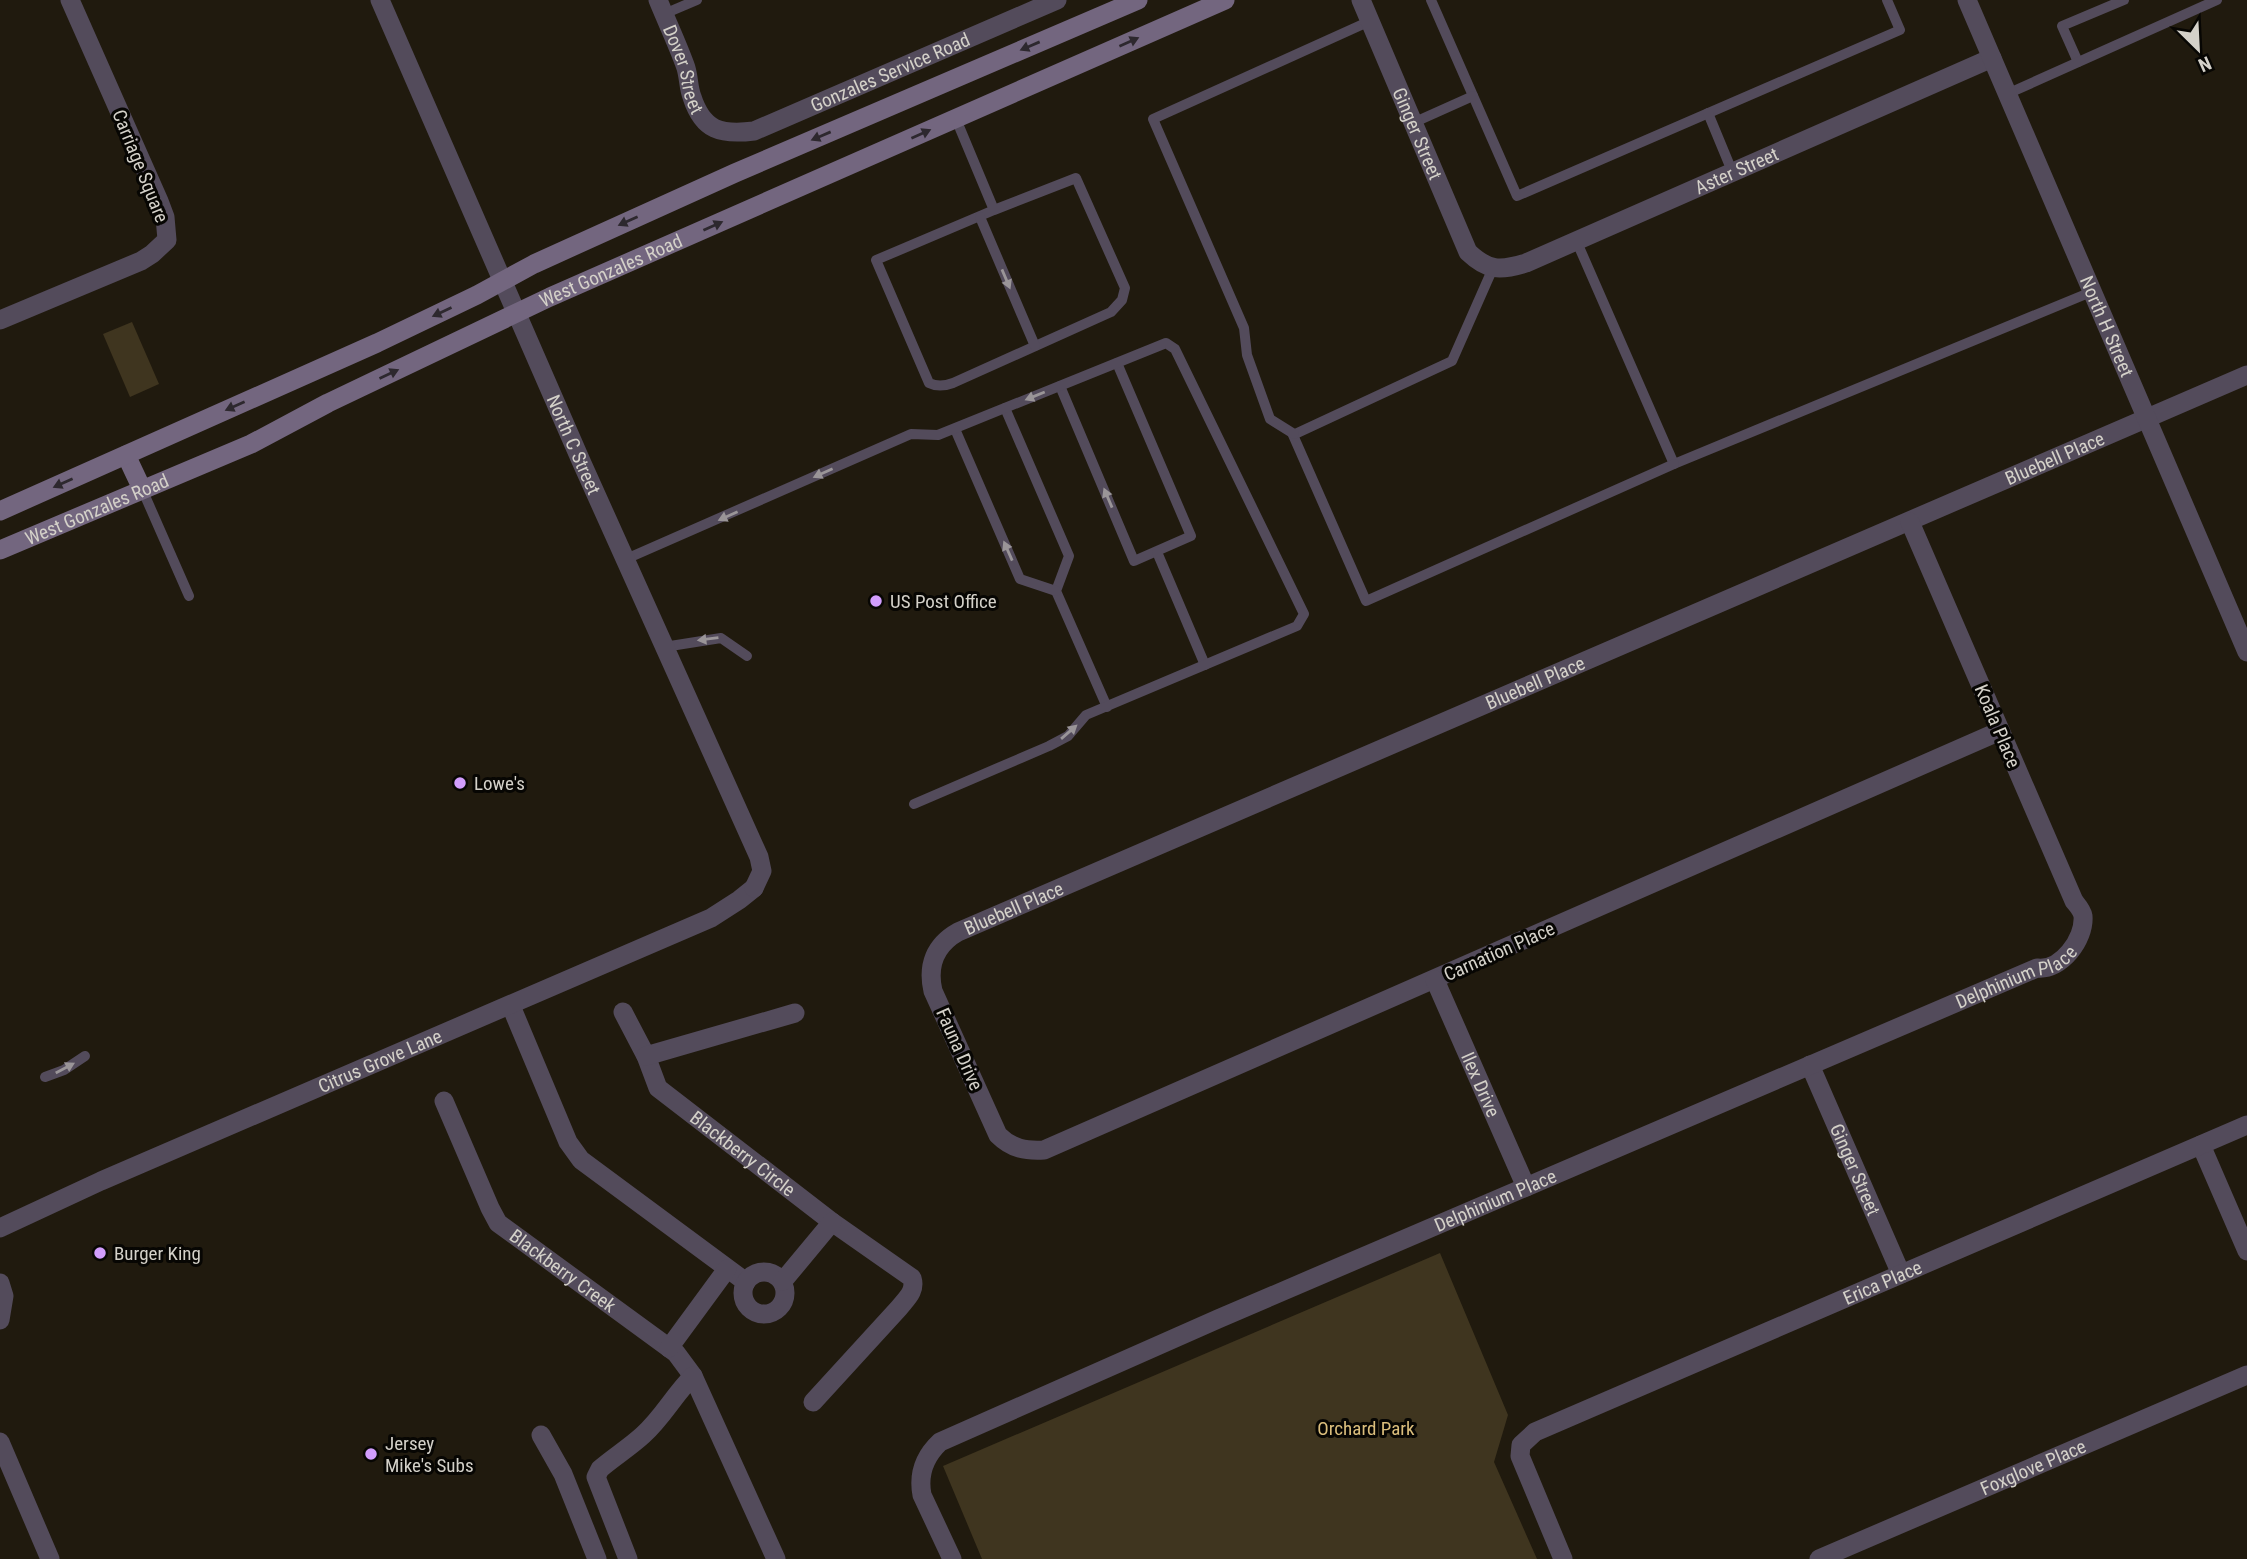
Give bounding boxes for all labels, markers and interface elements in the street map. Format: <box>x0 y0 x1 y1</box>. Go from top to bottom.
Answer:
north arrow <box>2163 14 2233 84</box>
street label: Dover Street <box>658 21 708 118</box>
street label: Gonzales Service Road <box>807 28 973 117</box>
one-way arrow <box>1119 36 1139 48</box>
one-way arrow <box>1019 41 1040 52</box>
text: N <box>2195 51 2215 77</box>
street label: Ginger Street <box>1388 84 1447 183</box>
street label: Carriage Square <box>107 106 174 226</box>
one-way arrow <box>911 128 931 140</box>
one-way arrow <box>811 130 831 142</box>
street label: Aster Street <box>1691 142 1782 199</box>
one-way arrow <box>618 215 638 227</box>
one-way arrow <box>702 220 723 231</box>
street label: West Gonzales Road <box>536 229 686 312</box>
one-way arrow <box>1001 269 1012 290</box>
street label: North H Street <box>2075 272 2138 380</box>
one-way arrow <box>432 306 452 318</box>
one-way arrow <box>379 368 400 379</box>
street label: North C Street <box>542 391 606 498</box>
one-way arrow <box>1024 391 1045 402</box>
one-way arrow <box>225 400 245 412</box>
street label: Bluebell Place <box>2002 427 2108 490</box>
one-way arrow <box>813 468 834 479</box>
street label: West Gonzales Road <box>22 469 172 550</box>
one-way arrow <box>53 478 74 489</box>
one-way arrow <box>1102 487 1113 508</box>
one-way arrow <box>717 510 738 521</box>
one-way arrow <box>1002 541 1013 562</box>
place label: US Post Office <box>890 590 997 613</box>
marker: US Post Office <box>868 593 884 609</box>
one-way arrow <box>697 634 719 645</box>
street label: Bluebell Place <box>1482 652 1589 715</box>
street label: Koala Place <box>1970 681 2025 771</box>
one-way arrow <box>1060 725 1078 740</box>
place label: Lowe's <box>474 772 525 795</box>
marker: Lowe's <box>452 775 468 791</box>
street label: Bluebell Place <box>961 877 1067 940</box>
street label: Carnation Place <box>1440 917 1558 986</box>
street label: Delphinium Place <box>1952 941 2082 1014</box>
street label: Fauna Drive <box>931 1004 988 1094</box>
street label: Citrus Grove Lane <box>315 1024 446 1098</box>
street label: Ilex Drive <box>1456 1048 1505 1121</box>
one-way arrow <box>55 1062 75 1074</box>
street label: Blackberry Circle <box>686 1106 800 1202</box>
street label: Ginger Street <box>1825 1120 1885 1219</box>
street label: Delphinium Place <box>1431 1164 1560 1237</box>
street label: Blackberry Creek <box>505 1224 621 1318</box>
place label: Burger King <box>114 1242 201 1265</box>
marker: Burger King <box>92 1245 108 1261</box>
street label: Erica Place <box>1840 1256 1926 1310</box>
park label: Orchard Park <box>1317 1417 1415 1440</box>
place label: Jersey Mike's Subs <box>385 1432 474 1477</box>
street label: Foxglove Place <box>1977 1435 2090 1500</box>
marker: Jersey Mike's Subs <box>363 1446 379 1462</box>

